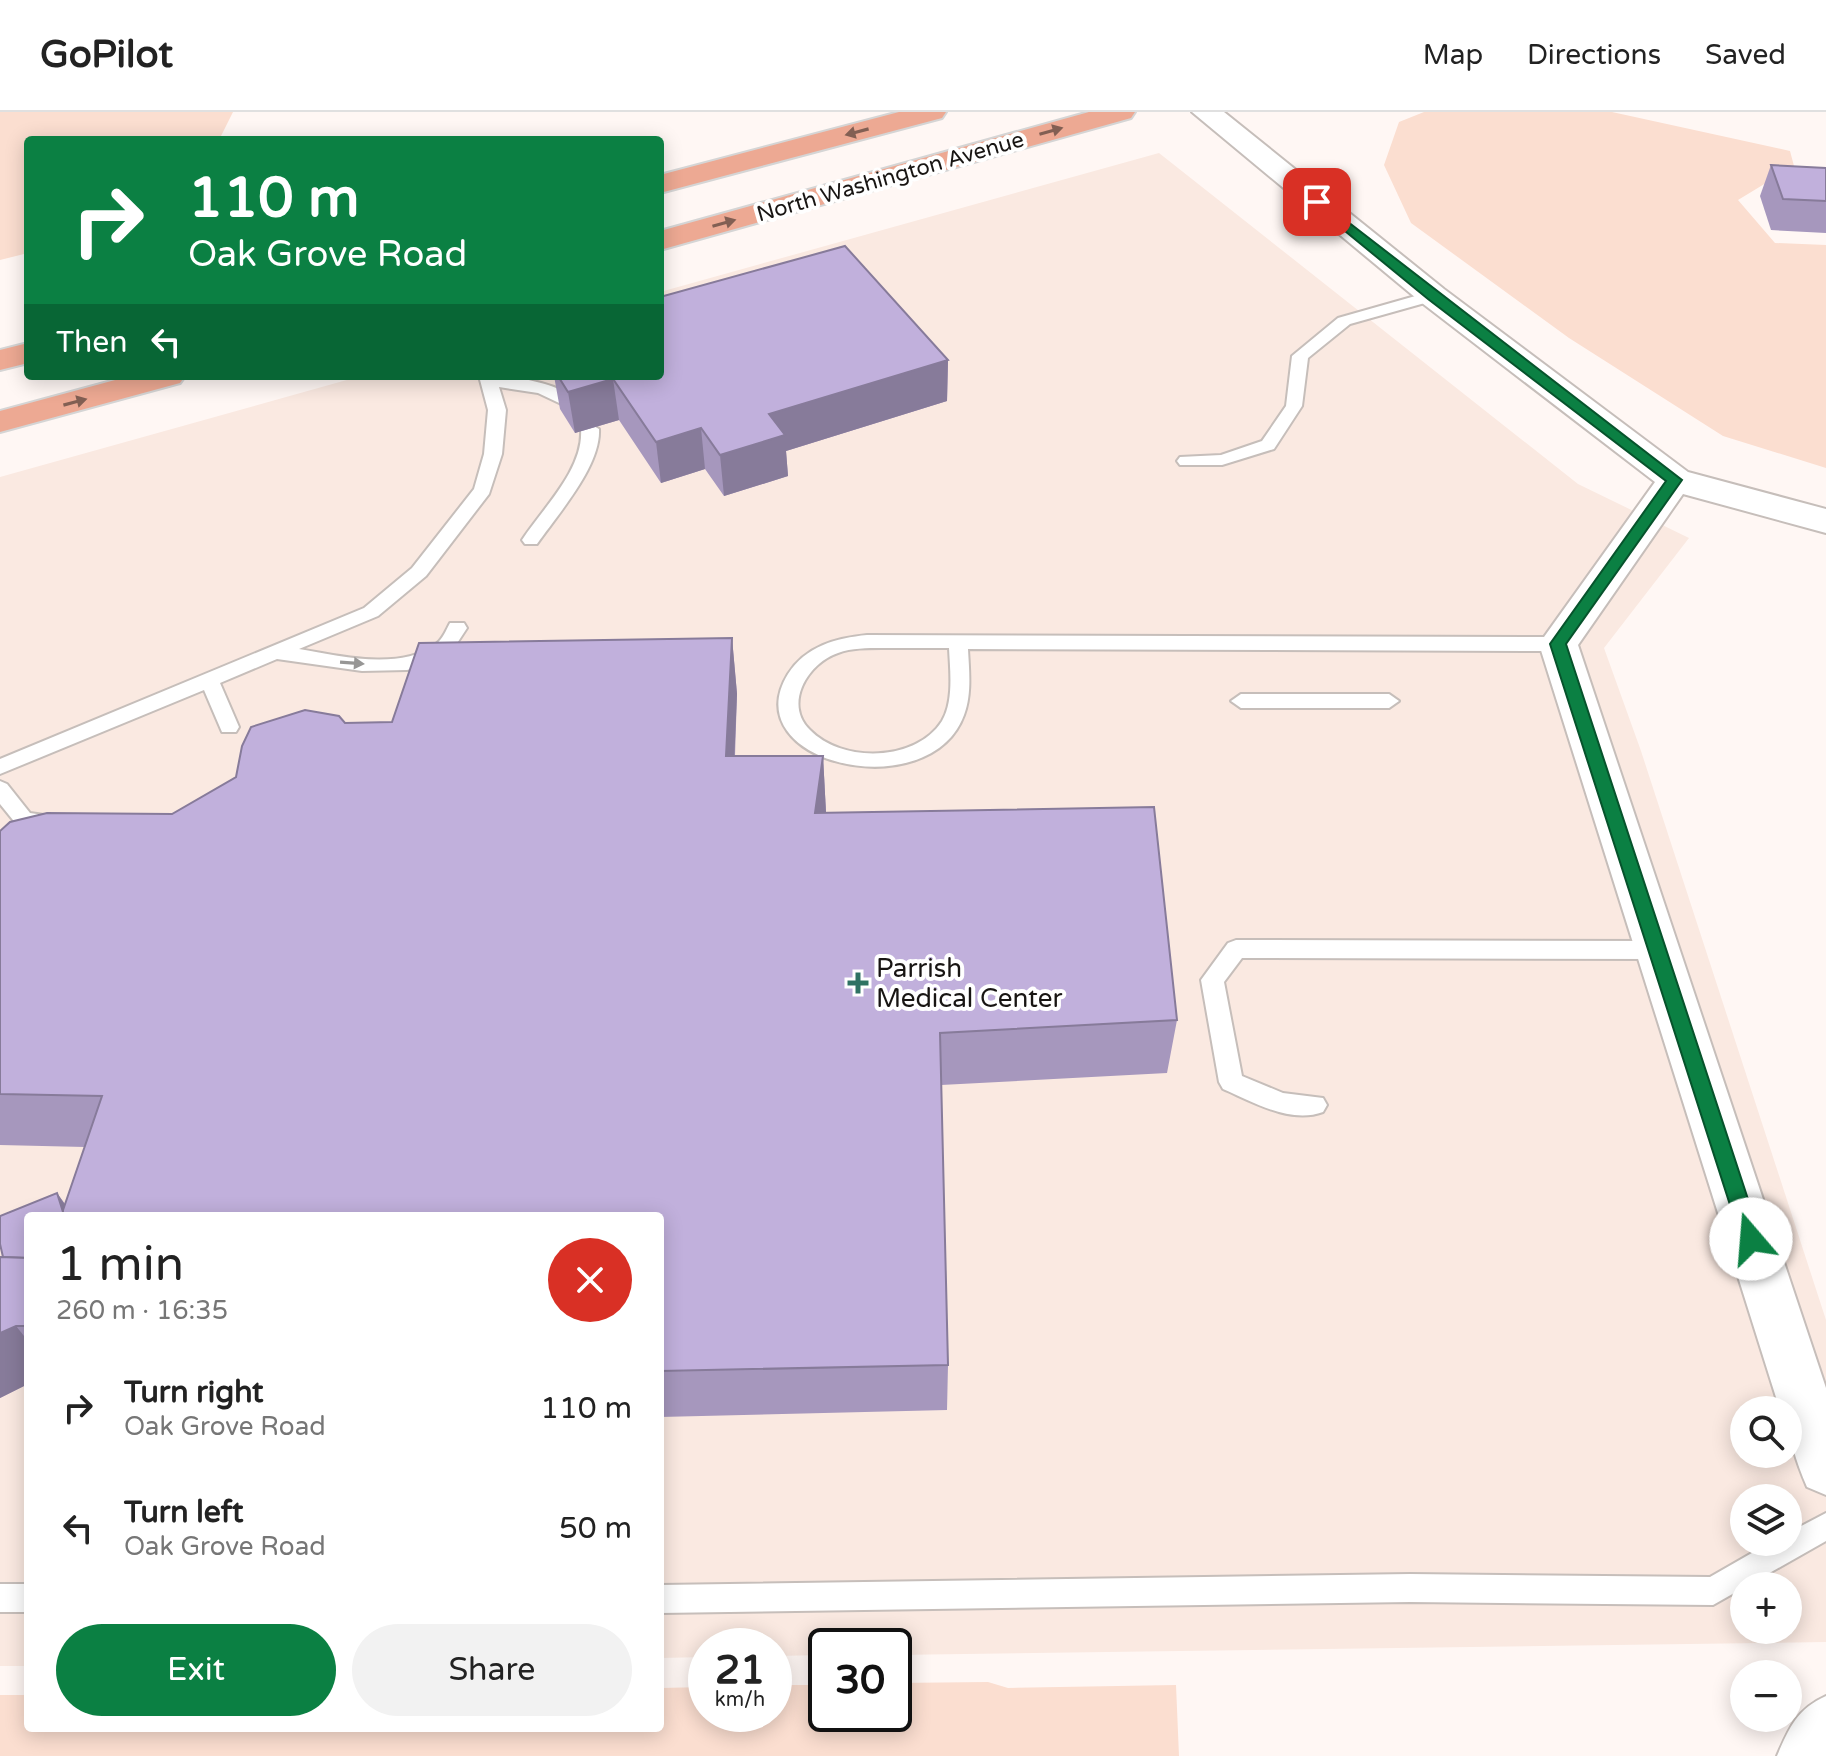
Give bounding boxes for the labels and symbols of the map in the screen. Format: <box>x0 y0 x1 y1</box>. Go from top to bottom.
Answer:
one-way arrow <box>1038 125 1063 137</box>
street label: North Washington Avenue <box>754 126 1027 228</box>
one-way arrow <box>844 126 868 139</box>
pin <box>1283 168 1351 236</box>
one-way arrow <box>712 216 736 229</box>
one-way arrow <box>63 395 88 407</box>
one-way arrow <box>340 657 365 670</box>
place label: Parrish Medical Center <box>876 953 1062 1014</box>
marker: Parrish Medical Center <box>847 972 869 994</box>
position arrow <box>1709 1197 1793 1281</box>
speed limit sign: 30 <box>808 1628 912 1732</box>

